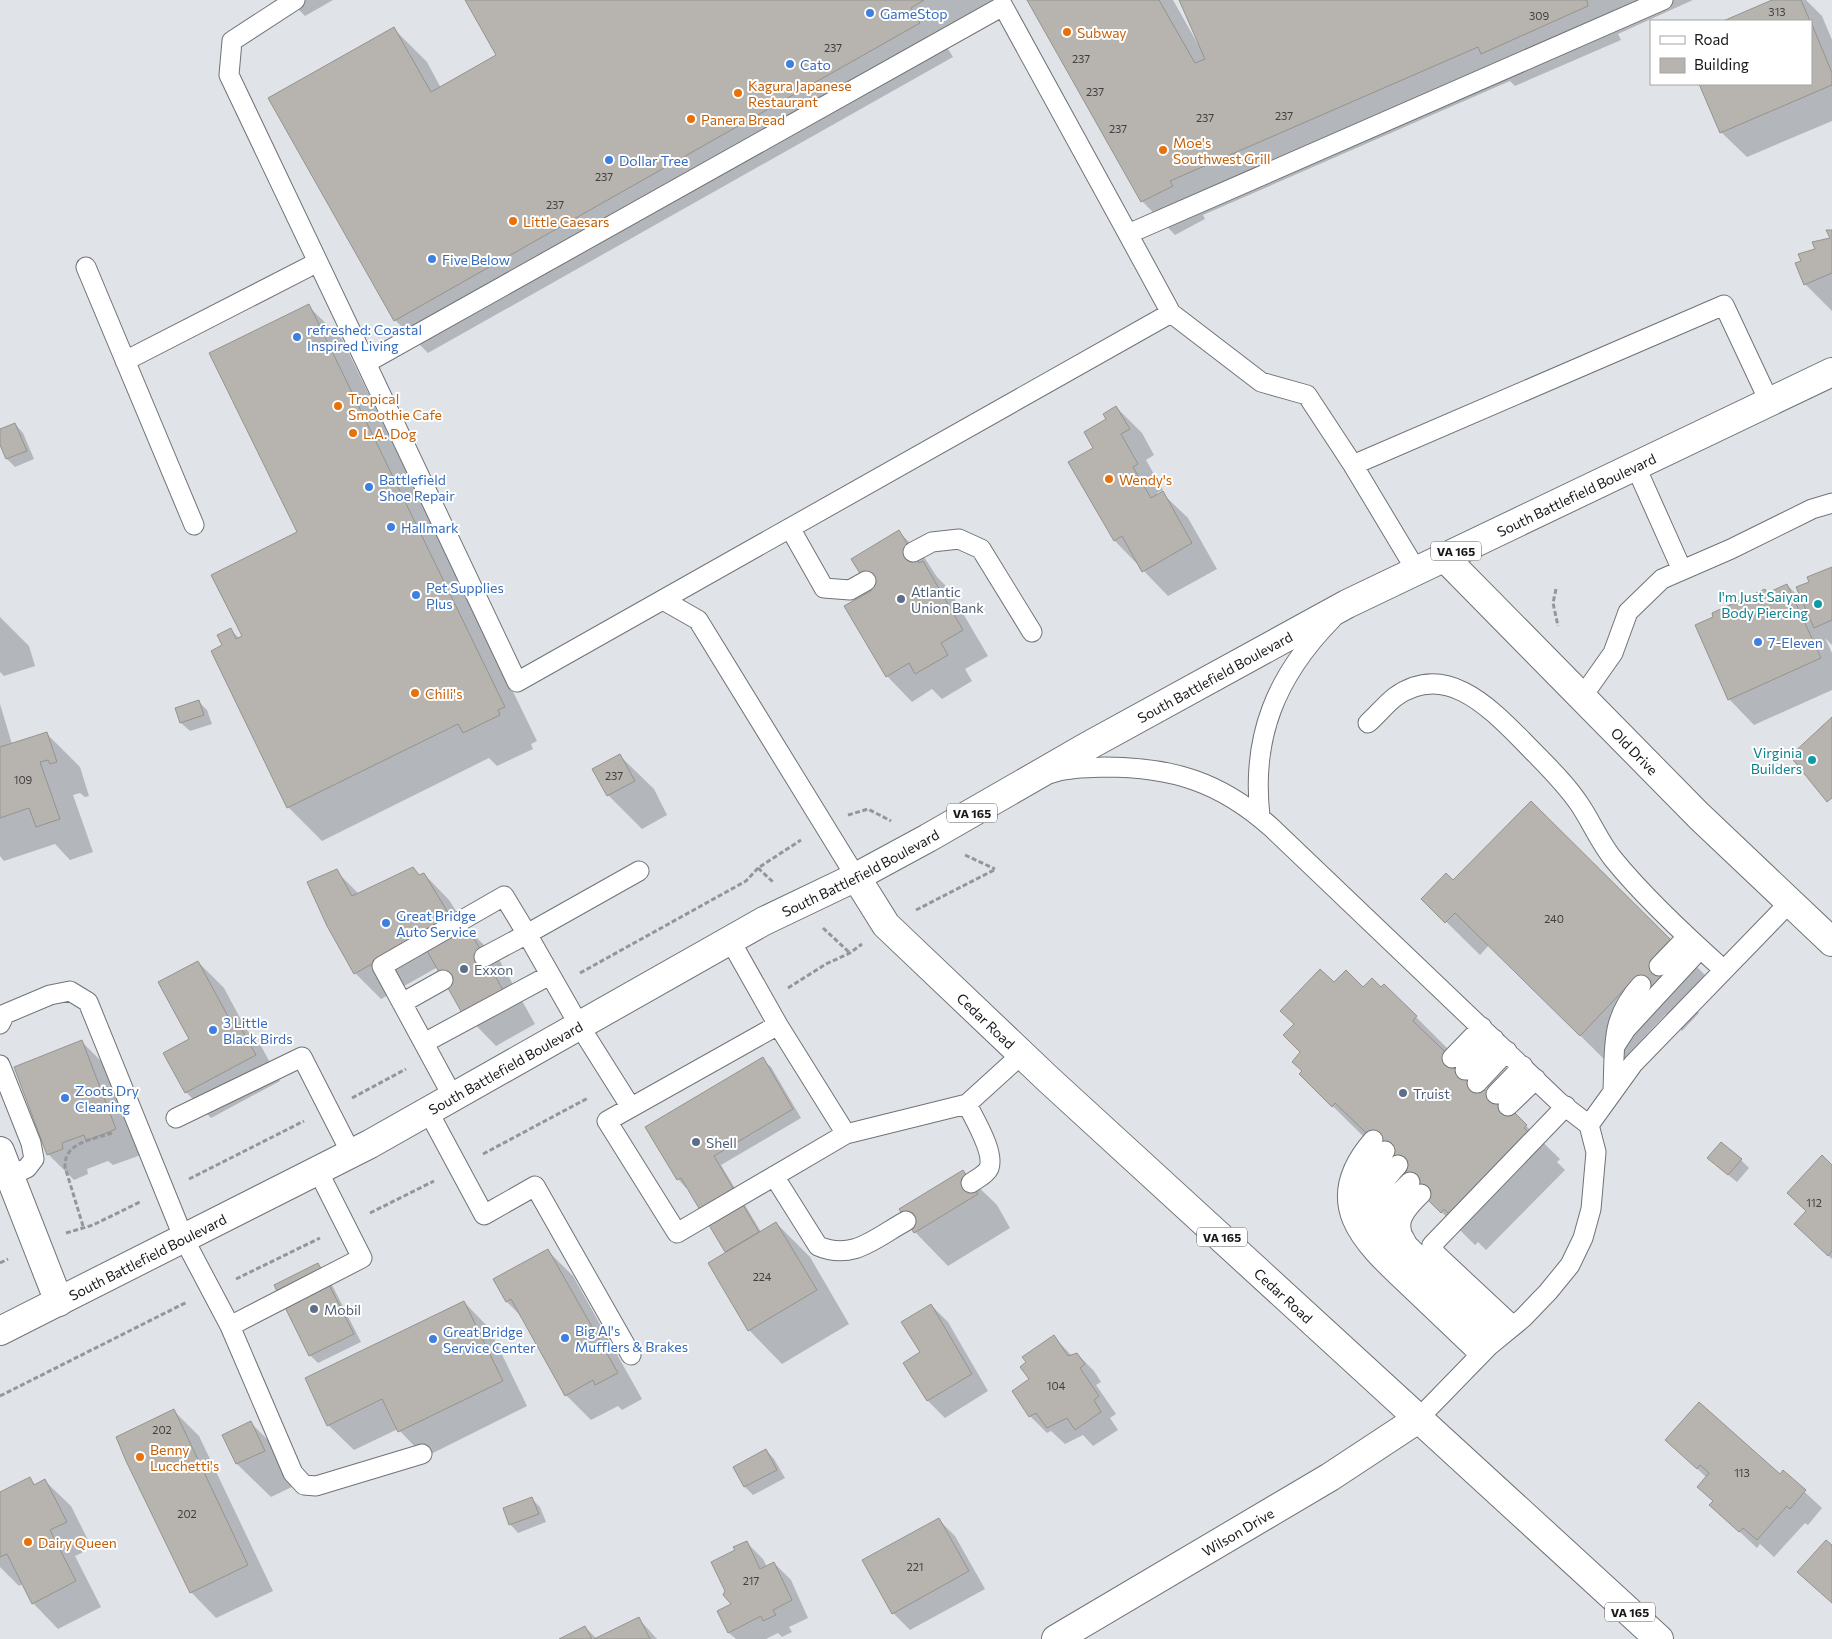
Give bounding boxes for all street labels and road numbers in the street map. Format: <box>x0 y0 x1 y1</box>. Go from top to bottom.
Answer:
street label: South Battlefield Boulevard <box>1494 449 1658 540</box>
road number: VA 165 <box>1431 542 1481 560</box>
street label: South Battlefield Boulevard <box>1134 627 1295 726</box>
street label: Old Drive <box>1608 724 1662 778</box>
road number: VA 165 <box>947 804 997 822</box>
street label: South Battlefield Boulevard <box>779 825 942 920</box>
street label: Cedar Road <box>954 989 1019 1052</box>
street label: South Battlefield Boulevard <box>425 1017 585 1118</box>
street label: South Battlefield Boulevard <box>66 1210 229 1303</box>
road number: VA 165 <box>1197 1228 1247 1246</box>
street label: Cedar Road <box>1251 1264 1317 1326</box>
street label: Wilson Drive <box>1199 1504 1277 1559</box>
road number: VA 165 <box>1605 1602 1655 1621</box>

